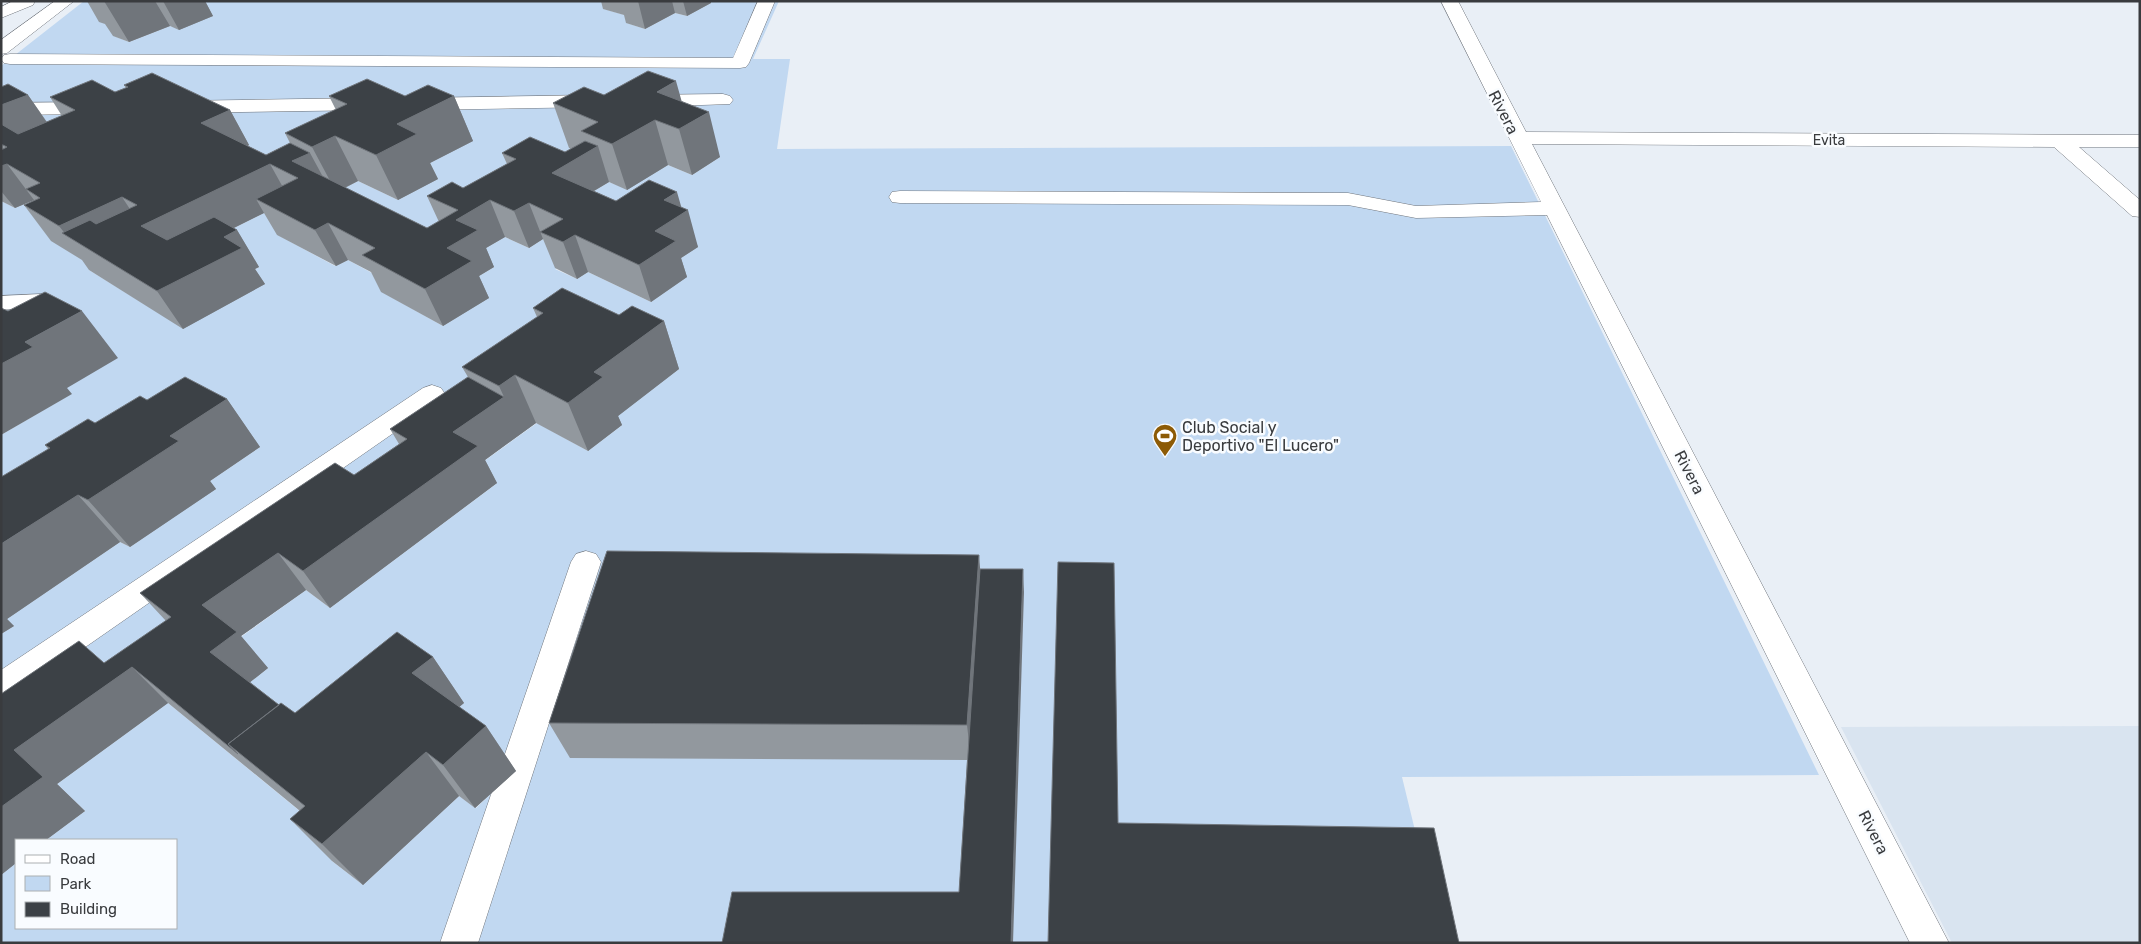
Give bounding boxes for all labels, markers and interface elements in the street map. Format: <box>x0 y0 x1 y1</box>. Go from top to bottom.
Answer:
street label: Rivera <box>1484 87 1523 137</box>
street label: Evita <box>1813 132 1845 149</box>
place label: Club Social y Deportivo "El Lucero" <box>1182 418 1339 455</box>
sports icon: Club Social y Deportivo "El Lucero" <box>1152 423 1178 457</box>
street label: Rivera <box>1670 447 1709 497</box>
street label: Rivera <box>1854 807 1893 857</box>
legend <box>15 839 178 929</box>
text: Road <box>60 850 96 868</box>
text: Park <box>60 875 91 893</box>
text: Building <box>60 900 117 918</box>

